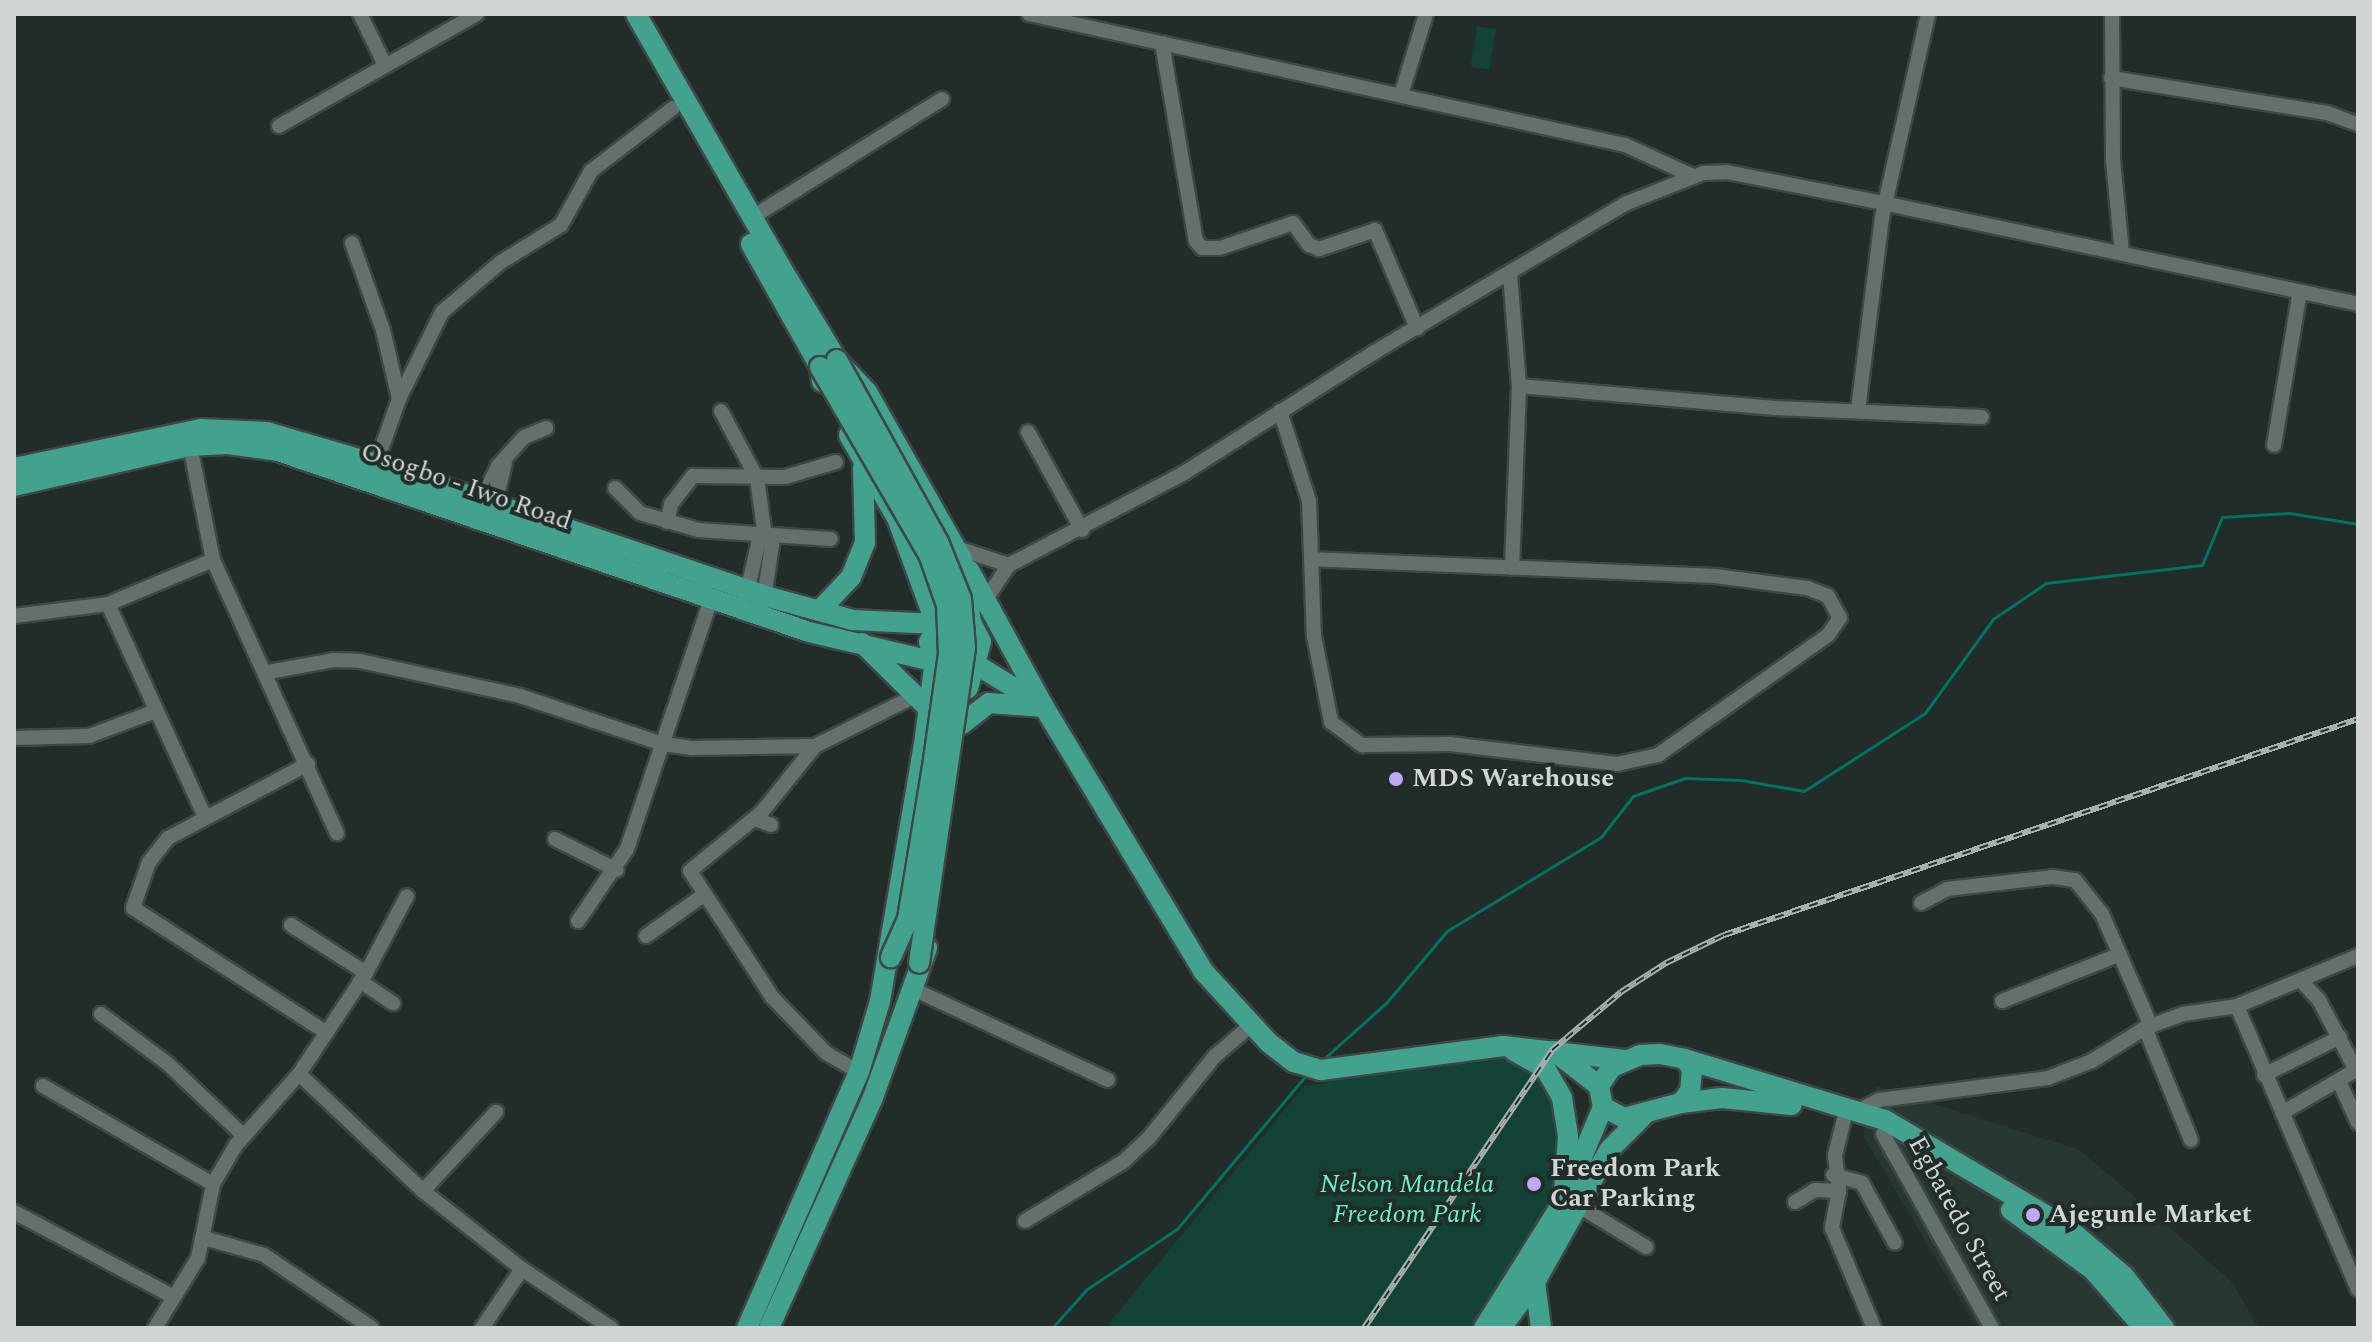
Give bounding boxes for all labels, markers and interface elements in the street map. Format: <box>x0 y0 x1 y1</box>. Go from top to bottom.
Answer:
street label: Osogbo - Iwo Road <box>357 436 575 538</box>
place label: MDS Warehouse <box>1412 763 1614 795</box>
marker: MDS Warehouse <box>1387 770 1405 788</box>
street label: Egbatedo Street <box>1901 1131 2017 1307</box>
place label: Freedom Park Car Parking <box>1550 1153 1720 1214</box>
park label: Nelson Mandela Freedom Park <box>1320 1169 1494 1230</box>
marker: Freedom Park Car Parking <box>1525 1175 1543 1193</box>
place label: Ajegunle Market <box>2049 1199 2252 1231</box>
marker: Ajegunle Market <box>2024 1206 2042 1224</box>

